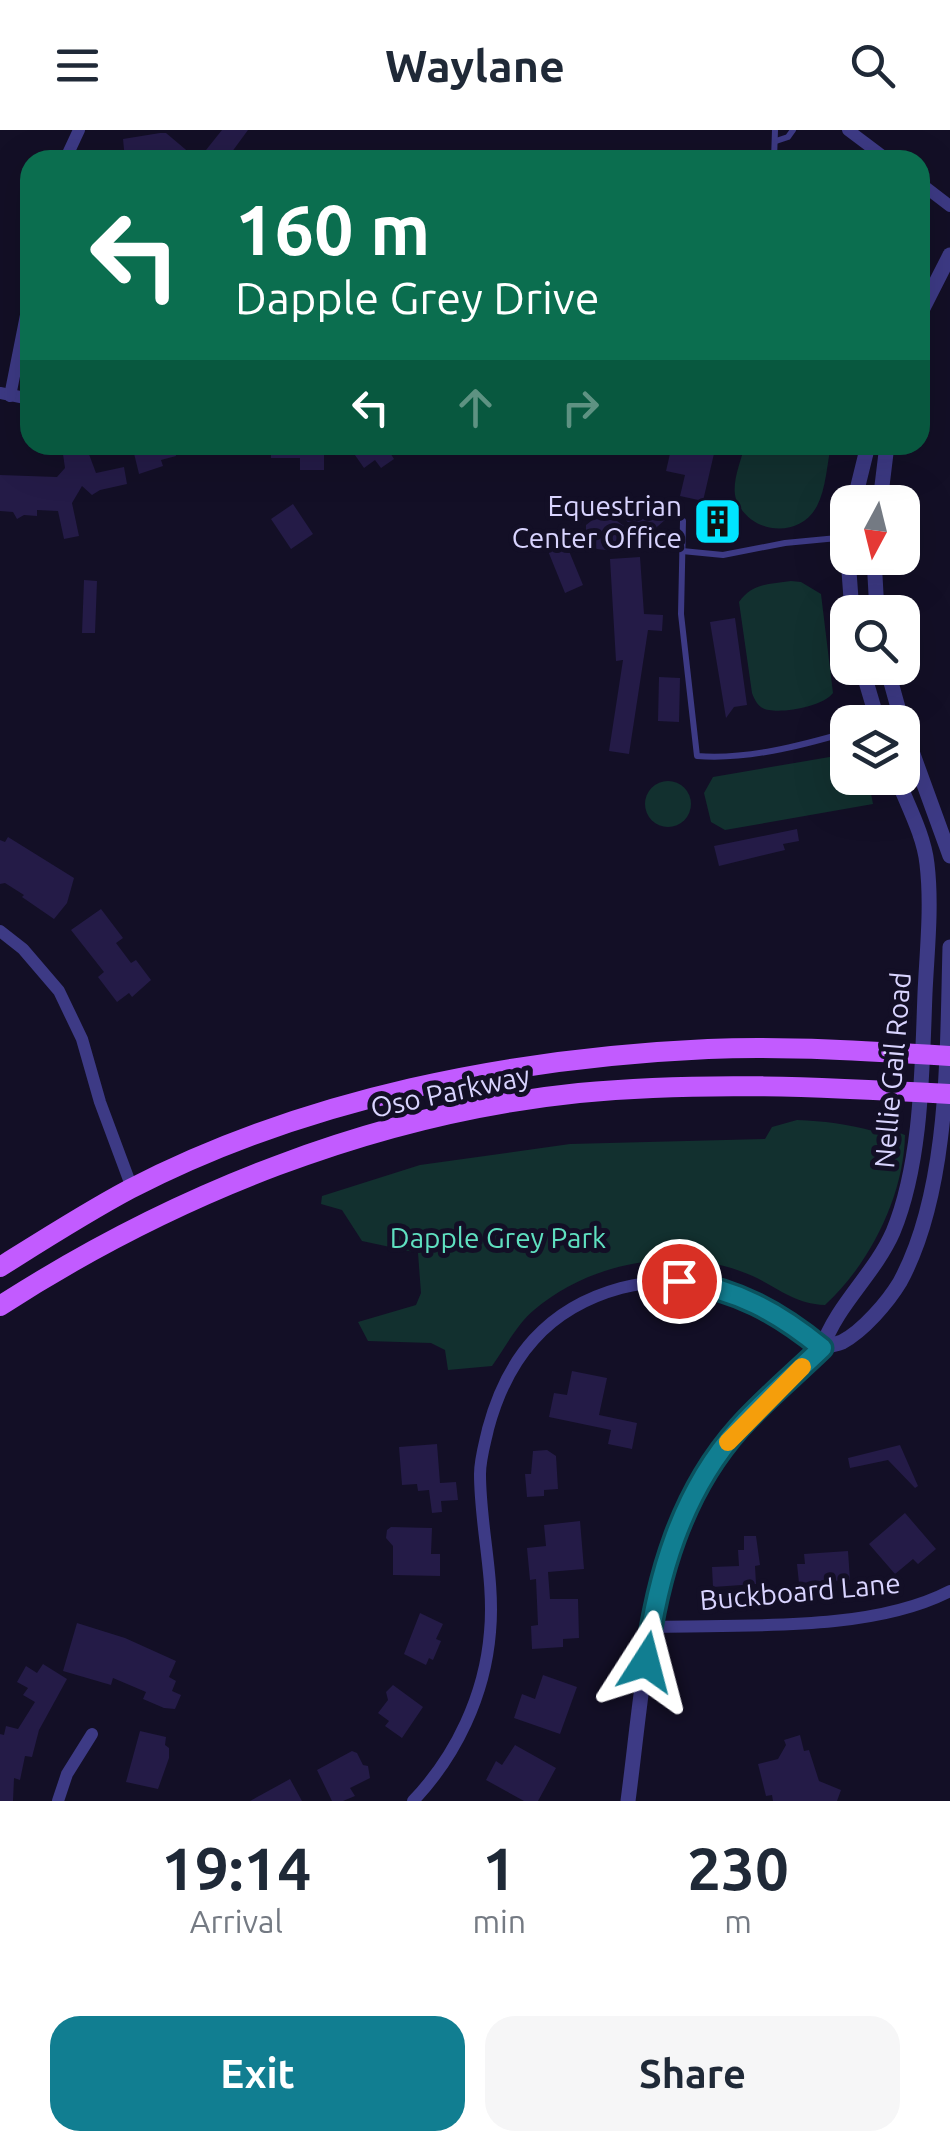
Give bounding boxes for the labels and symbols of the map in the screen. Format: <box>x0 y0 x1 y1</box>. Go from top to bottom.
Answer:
north arrow <box>830 485 920 575</box>
place label: Equestrian Center Office <box>512 490 682 553</box>
building icon: Equestrian Center Office <box>691 495 743 547</box>
street label: Nellie Gail Road <box>868 971 916 1169</box>
street label: Oso Parkway <box>368 1059 532 1123</box>
park label: Dapple Grey Park <box>390 1222 606 1253</box>
pin <box>637 1239 722 1324</box>
street label: Buckboard Lane <box>698 1567 902 1615</box>
position arrow <box>594 1610 698 1714</box>

